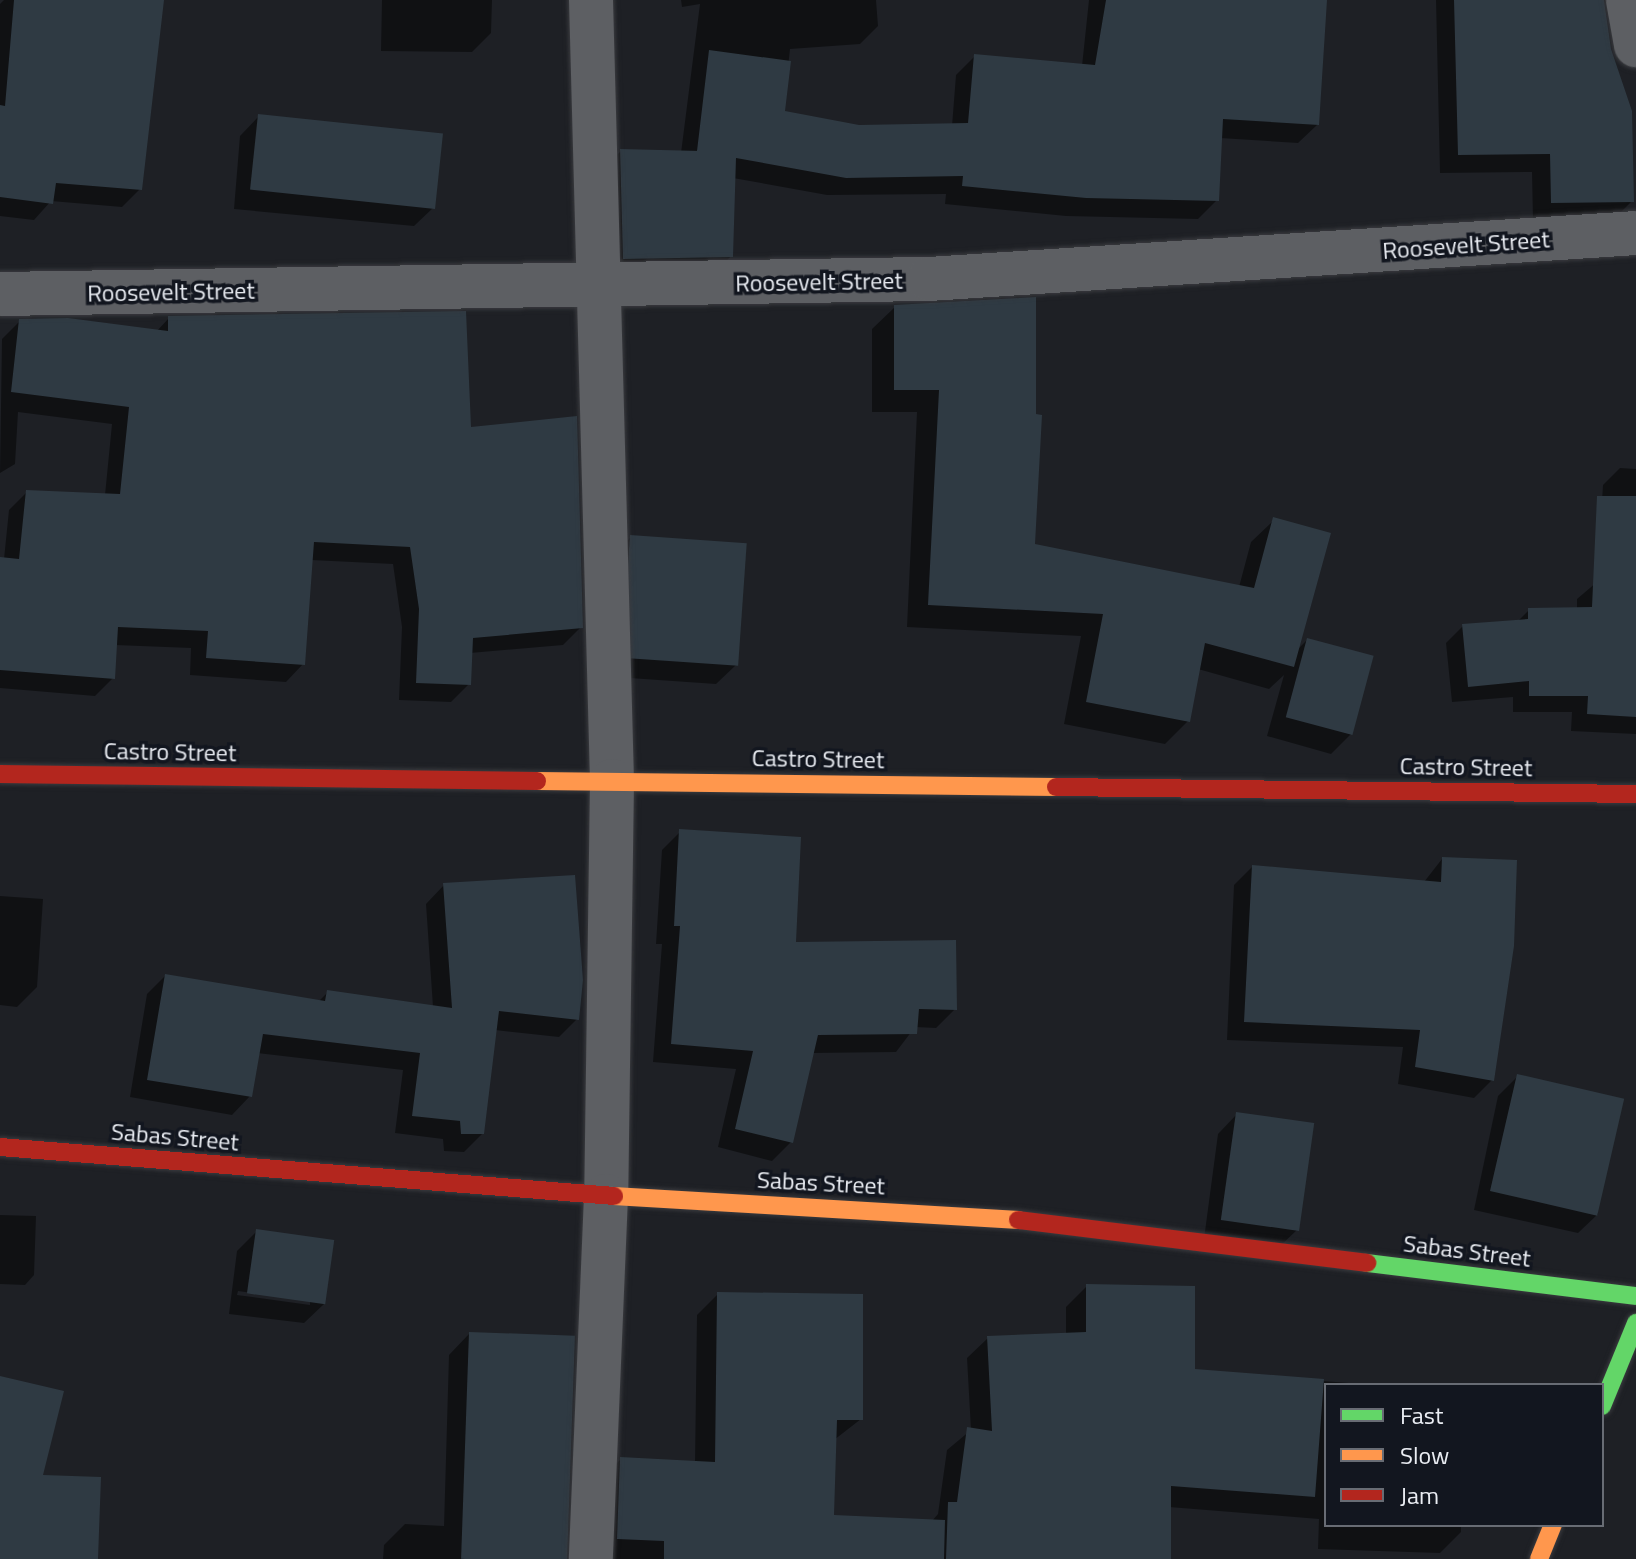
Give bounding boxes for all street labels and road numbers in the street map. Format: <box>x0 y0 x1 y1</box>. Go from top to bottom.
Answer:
street label: Roosevelt Street <box>1381 225 1551 265</box>
street label: Roosevelt Street <box>735 266 903 298</box>
street label: Roosevelt Street <box>87 276 255 308</box>
street label: Castro Street <box>103 736 237 768</box>
street label: Castro Street <box>751 743 885 775</box>
street label: Castro Street <box>1399 751 1533 783</box>
street label: Sabas Street <box>110 1117 240 1157</box>
street label: Sabas Street <box>756 1165 886 1201</box>
street label: Sabas Street <box>1402 1229 1532 1273</box>

